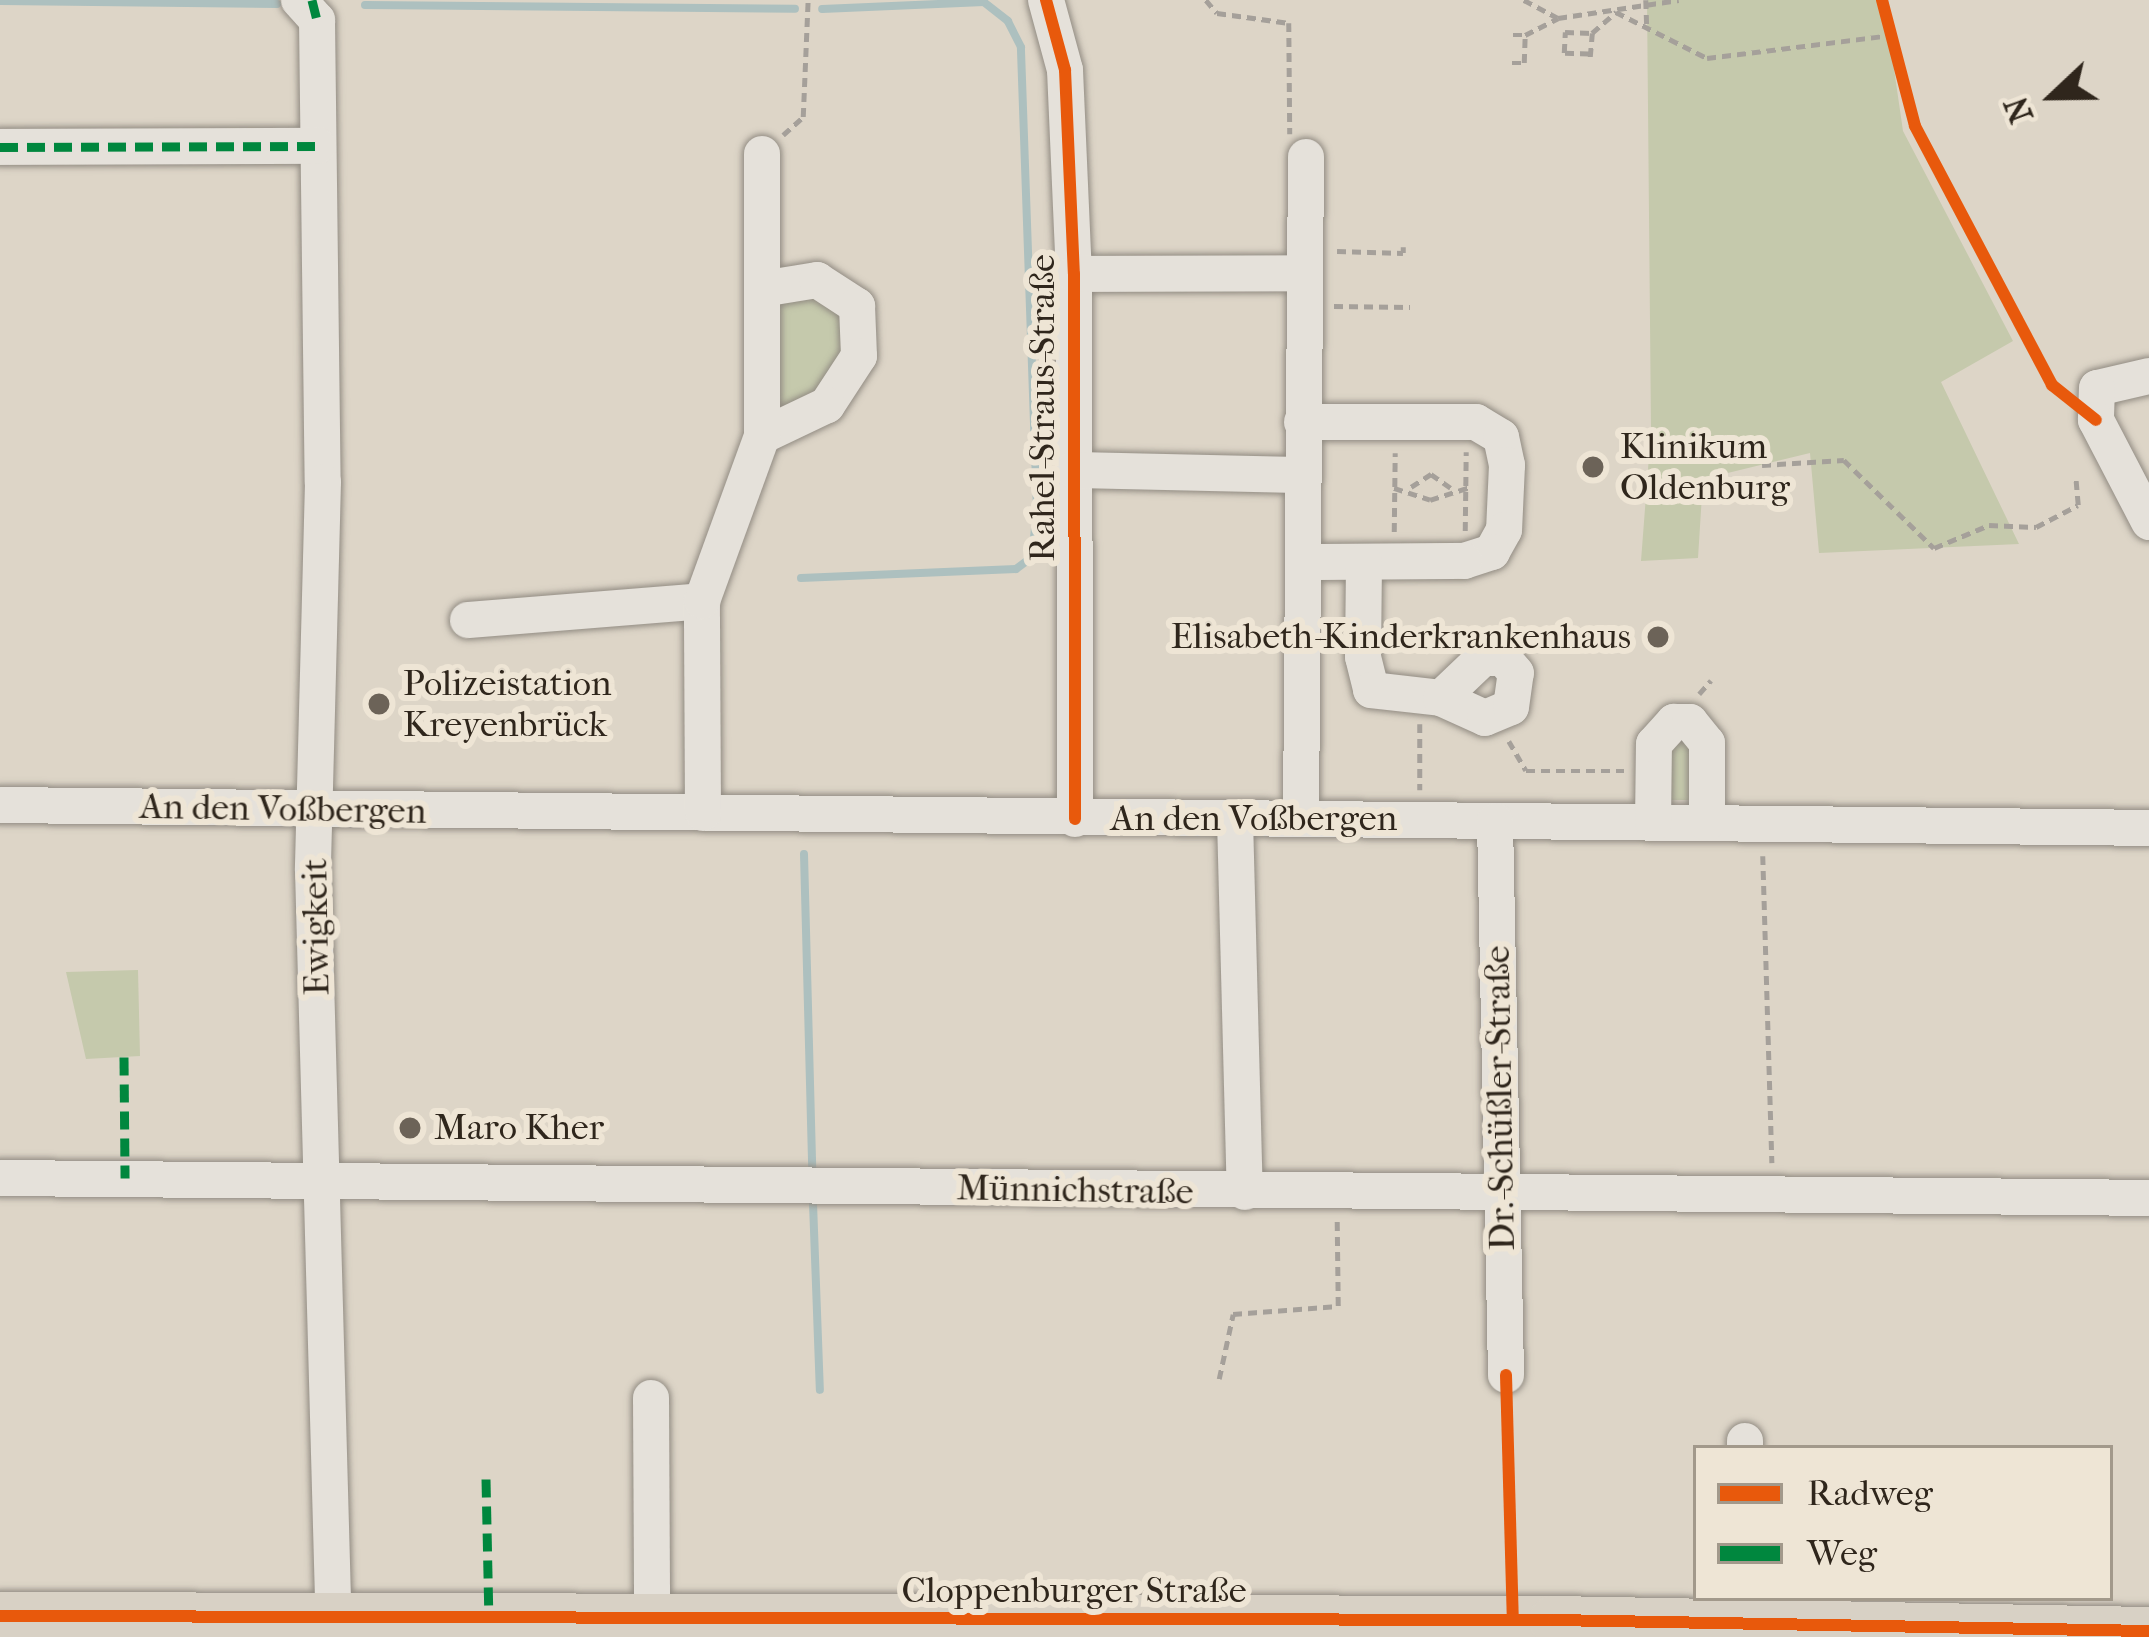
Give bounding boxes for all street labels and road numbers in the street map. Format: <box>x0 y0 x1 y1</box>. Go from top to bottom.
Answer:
street label: Rahel-Straus-Straße <box>1021 254 1065 562</box>
street label: An den Voßbergen <box>139 785 427 833</box>
street label: An den Voßbergen <box>1111 797 1397 841</box>
street label: Ewigkeit <box>293 858 339 996</box>
street label: Dr.-Schüßler-Straße <box>1476 945 1524 1251</box>
street label: Münnichstraße <box>956 1166 1194 1214</box>
street label: Cloppenburger Straße <box>902 1569 1246 1613</box>

